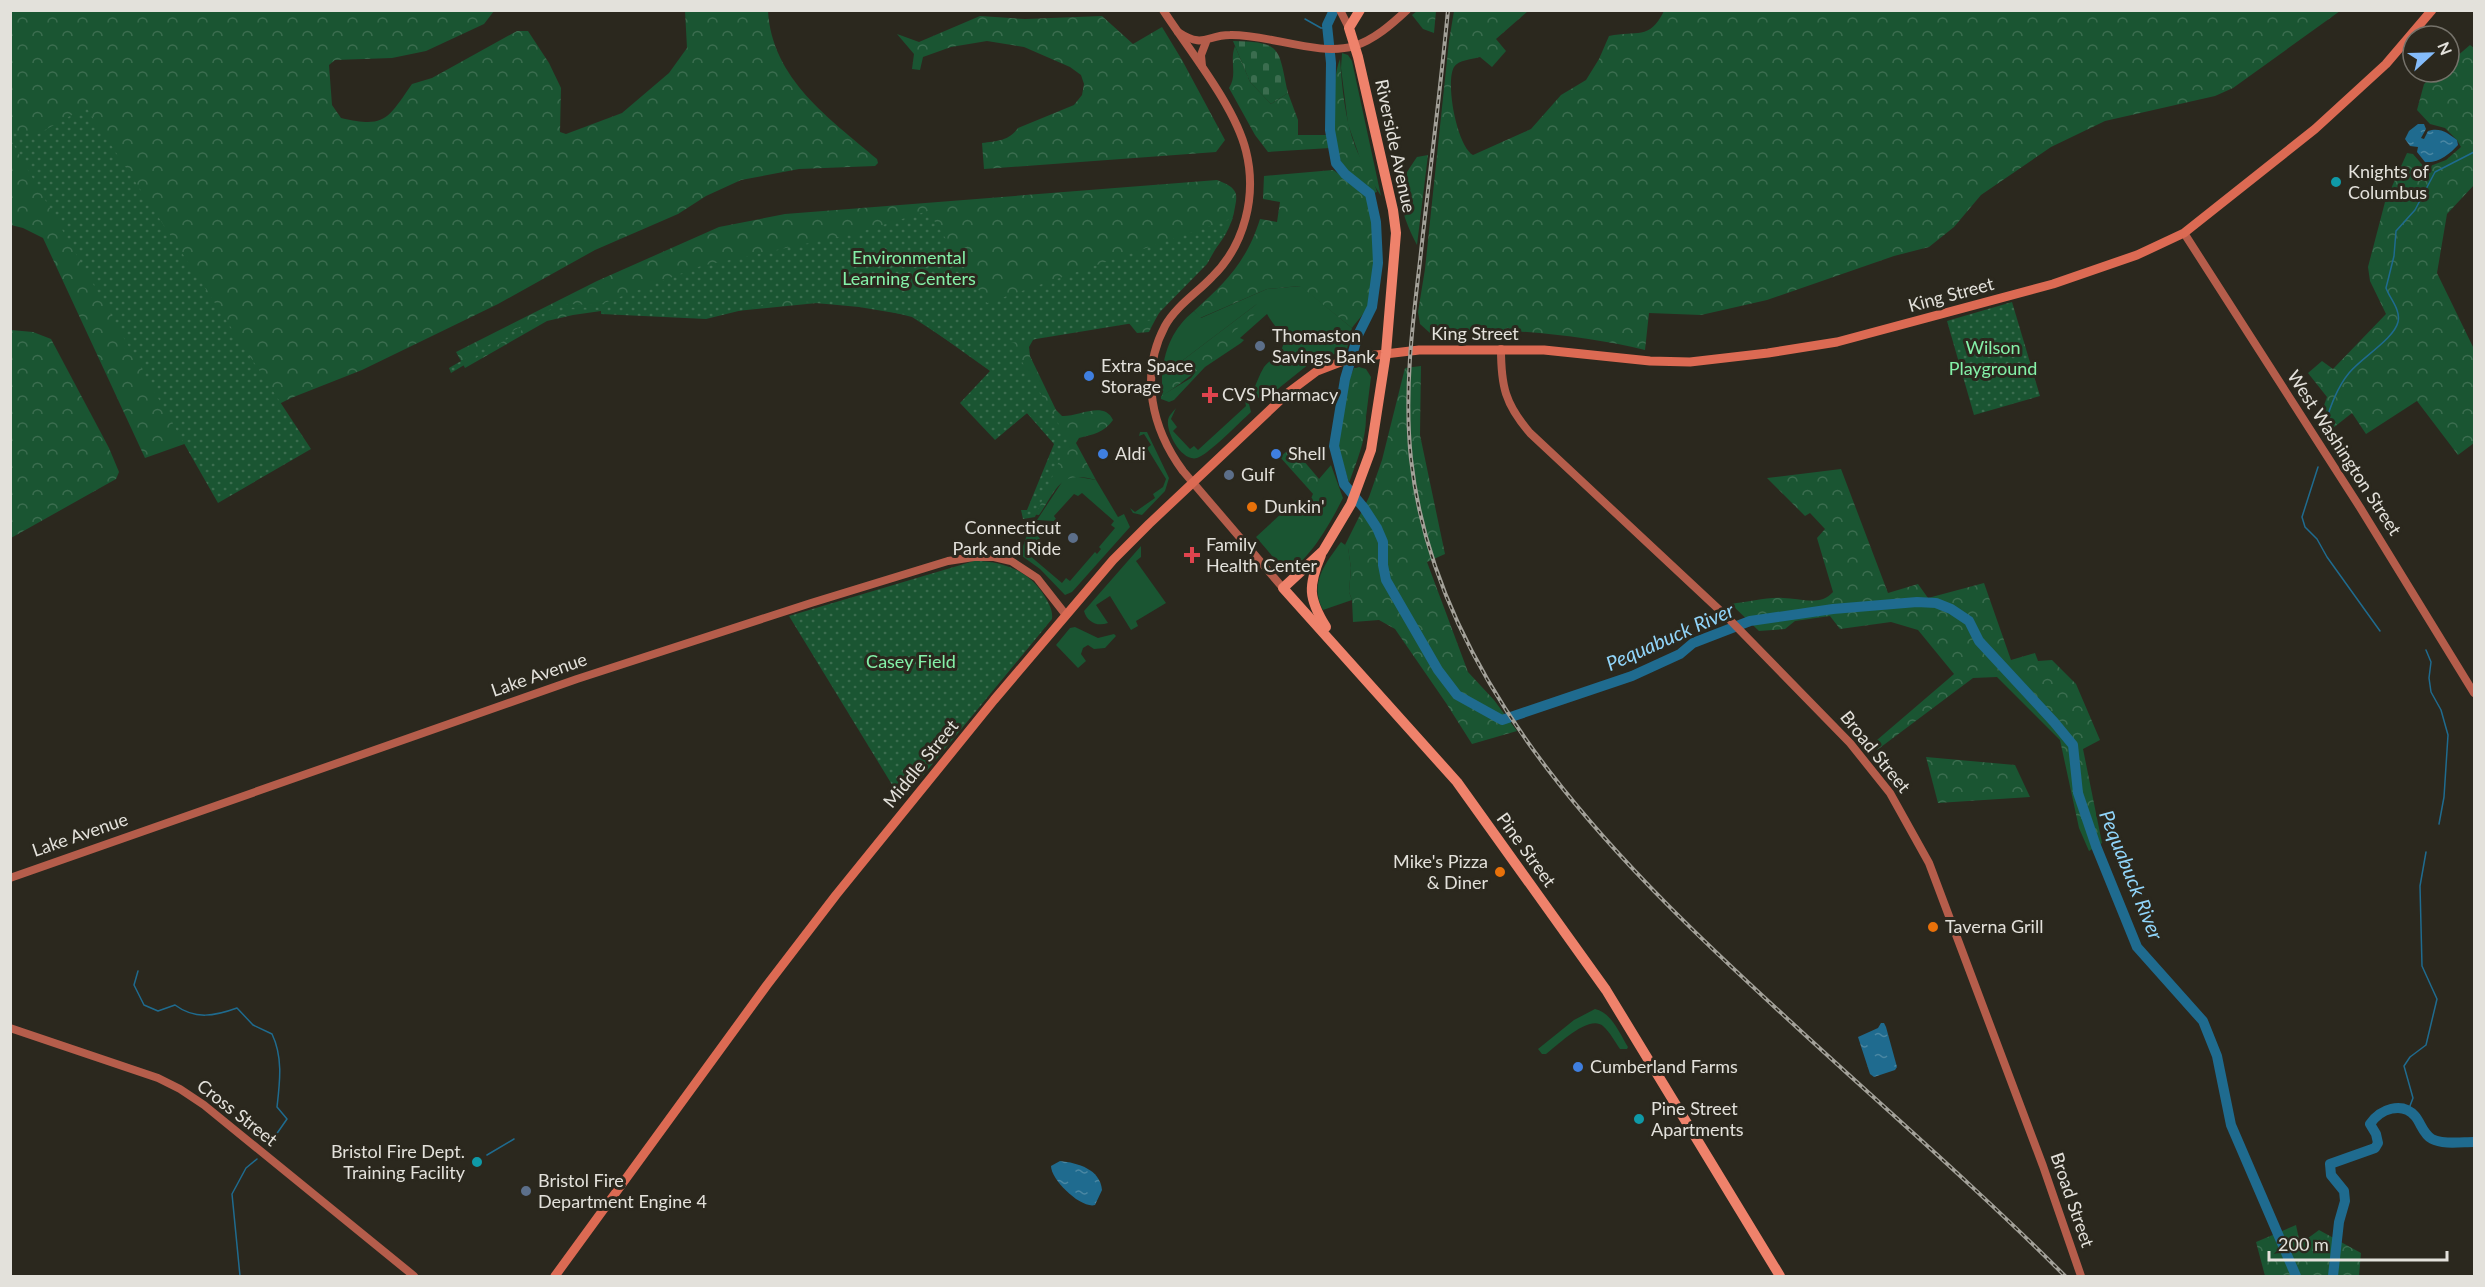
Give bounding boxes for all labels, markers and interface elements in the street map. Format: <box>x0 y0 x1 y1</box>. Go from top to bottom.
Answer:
north arrow <box>2401 24 2461 84</box>
text: N <box>2434 39 2456 57</box>
street label: Riverside Avenue <box>1371 77 1421 215</box>
place label: Knights of Columbus <box>2348 160 2429 203</box>
marker: Knights of Columbus <box>2329 175 2343 189</box>
park label: Environmental Learning Centers <box>842 246 976 289</box>
street label: King Street <box>1906 272 1996 316</box>
street label: King Street <box>1431 322 1519 344</box>
place label: Thomaston Savings Bank <box>1272 324 1376 367</box>
park label: Wilson Playground <box>1949 336 2037 379</box>
marker: Thomaston Savings Bank <box>1253 339 1267 353</box>
place label: Extra Space Storage <box>1101 354 1193 397</box>
street label: West Washington Street <box>2283 366 2407 540</box>
marker: Extra Space Storage <box>1082 369 1096 383</box>
place label: CVS Pharmacy <box>1222 383 1339 405</box>
marker: CVS Pharmacy <box>1203 388 1217 402</box>
place label: Aldi <box>1115 442 1146 464</box>
place label: Shell <box>1288 442 1326 464</box>
marker: Aldi <box>1096 447 1110 461</box>
marker: Shell <box>1269 447 1283 461</box>
place label: Gulf <box>1241 463 1275 485</box>
marker: Gulf <box>1222 468 1236 482</box>
place label: Dunkin' <box>1264 495 1325 517</box>
marker: Dunkin' <box>1245 500 1259 514</box>
place label: Connecticut Park and Ride <box>952 516 1062 559</box>
marker: Connecticut Park and Ride <box>1066 531 1080 545</box>
place label: Family Health Center <box>1206 533 1317 576</box>
marker: Family Health Center <box>1183 546 1201 564</box>
water label: Pequabuck River <box>1602 597 1738 675</box>
street label: Lake Avenue <box>488 647 589 701</box>
park label: Casey Field <box>866 650 956 672</box>
street label: Broad Street <box>1836 706 1916 797</box>
street label: Middle Street <box>878 715 963 812</box>
water label: Pequabuck River <box>2095 806 2169 944</box>
street label: Lake Avenue <box>29 807 130 861</box>
street label: Pine Street <box>1492 808 1561 891</box>
place label: Mike's Pizza & Diner <box>1393 850 1488 893</box>
marker: Mike's Pizza & Diner <box>1493 865 1507 879</box>
place label: Taverna Grill <box>1945 915 2043 937</box>
marker: Taverna Grill <box>1926 920 1940 934</box>
place label: Cumberland Farms <box>1590 1055 1738 1077</box>
marker: Cumberland Farms <box>1571 1060 1585 1074</box>
street label: Cross Street <box>193 1074 283 1151</box>
place label: Pine Street Apartments <box>1651 1097 1744 1140</box>
marker: Pine Street Apartments <box>1632 1112 1646 1126</box>
place label: Bristol Fire Dept. Training Facility <box>331 1140 466 1183</box>
street label: Broad Street <box>2046 1149 2100 1251</box>
marker: Bristol Fire Dept. Training Facility <box>470 1155 484 1169</box>
place label: Bristol Fire Department Engine 4 <box>538 1169 707 1212</box>
marker: Bristol Fire Department Engine 4 <box>519 1184 533 1198</box>
scale bar <box>2269 1224 2448 1262</box>
text: 200 m <box>2278 1233 2329 1255</box>

